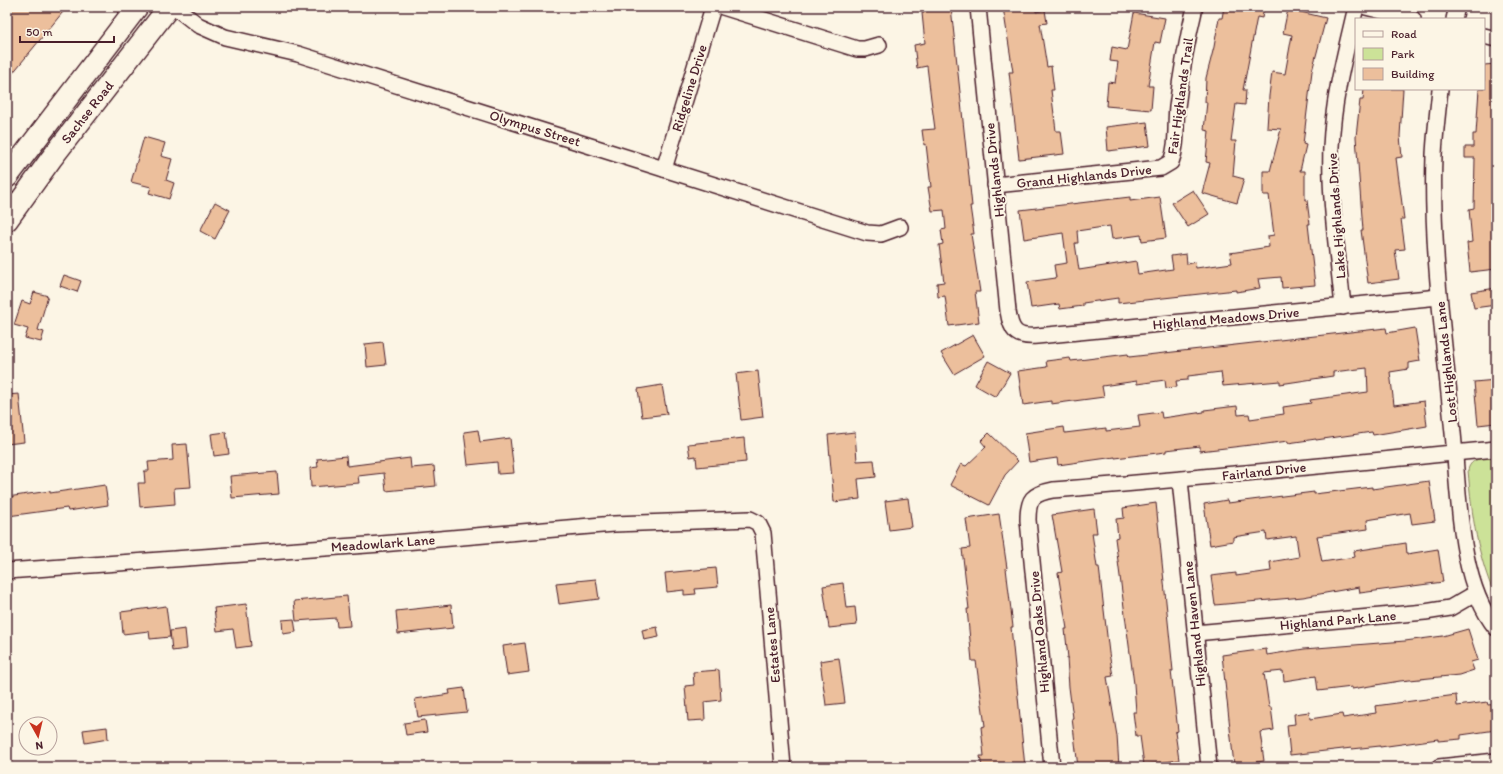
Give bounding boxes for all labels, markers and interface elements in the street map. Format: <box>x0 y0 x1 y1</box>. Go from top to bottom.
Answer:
scale bar <box>20 18 114 44</box>
legend <box>1355 18 1485 90</box>
text: 50 m <box>26 25 52 39</box>
text: Road <box>1391 27 1417 41</box>
street label: Fair Highlands Trail <box>1164 37 1197 156</box>
street label: Ridgeline Drive <box>668 42 711 134</box>
text: Park <box>1391 47 1415 61</box>
text: Building <box>1391 67 1435 81</box>
street label: Sachse Road <box>57 77 118 147</box>
street label: Olympus Street <box>487 107 582 150</box>
street label: Highlands Drive <box>981 122 1008 218</box>
street label: Lake Highlands Drive <box>1324 152 1349 279</box>
street label: Grand Highlands Drive <box>1016 161 1153 192</box>
street label: Lost Highlands Lane <box>1432 300 1461 424</box>
street label: Highland Meadows Drive <box>1152 304 1300 333</box>
street label: Fairland Drive <box>1221 459 1307 484</box>
street label: Meadowlark Lane <box>330 531 436 556</box>
street label: Highland Haven Lane <box>1179 560 1210 688</box>
street label: Highland Oaks Drive <box>1026 570 1053 694</box>
street label: Estates Lane <box>761 606 784 684</box>
street label: Highland Park Lane <box>1279 607 1397 634</box>
north arrow <box>18 716 58 756</box>
text: N <box>35 738 44 752</box>

